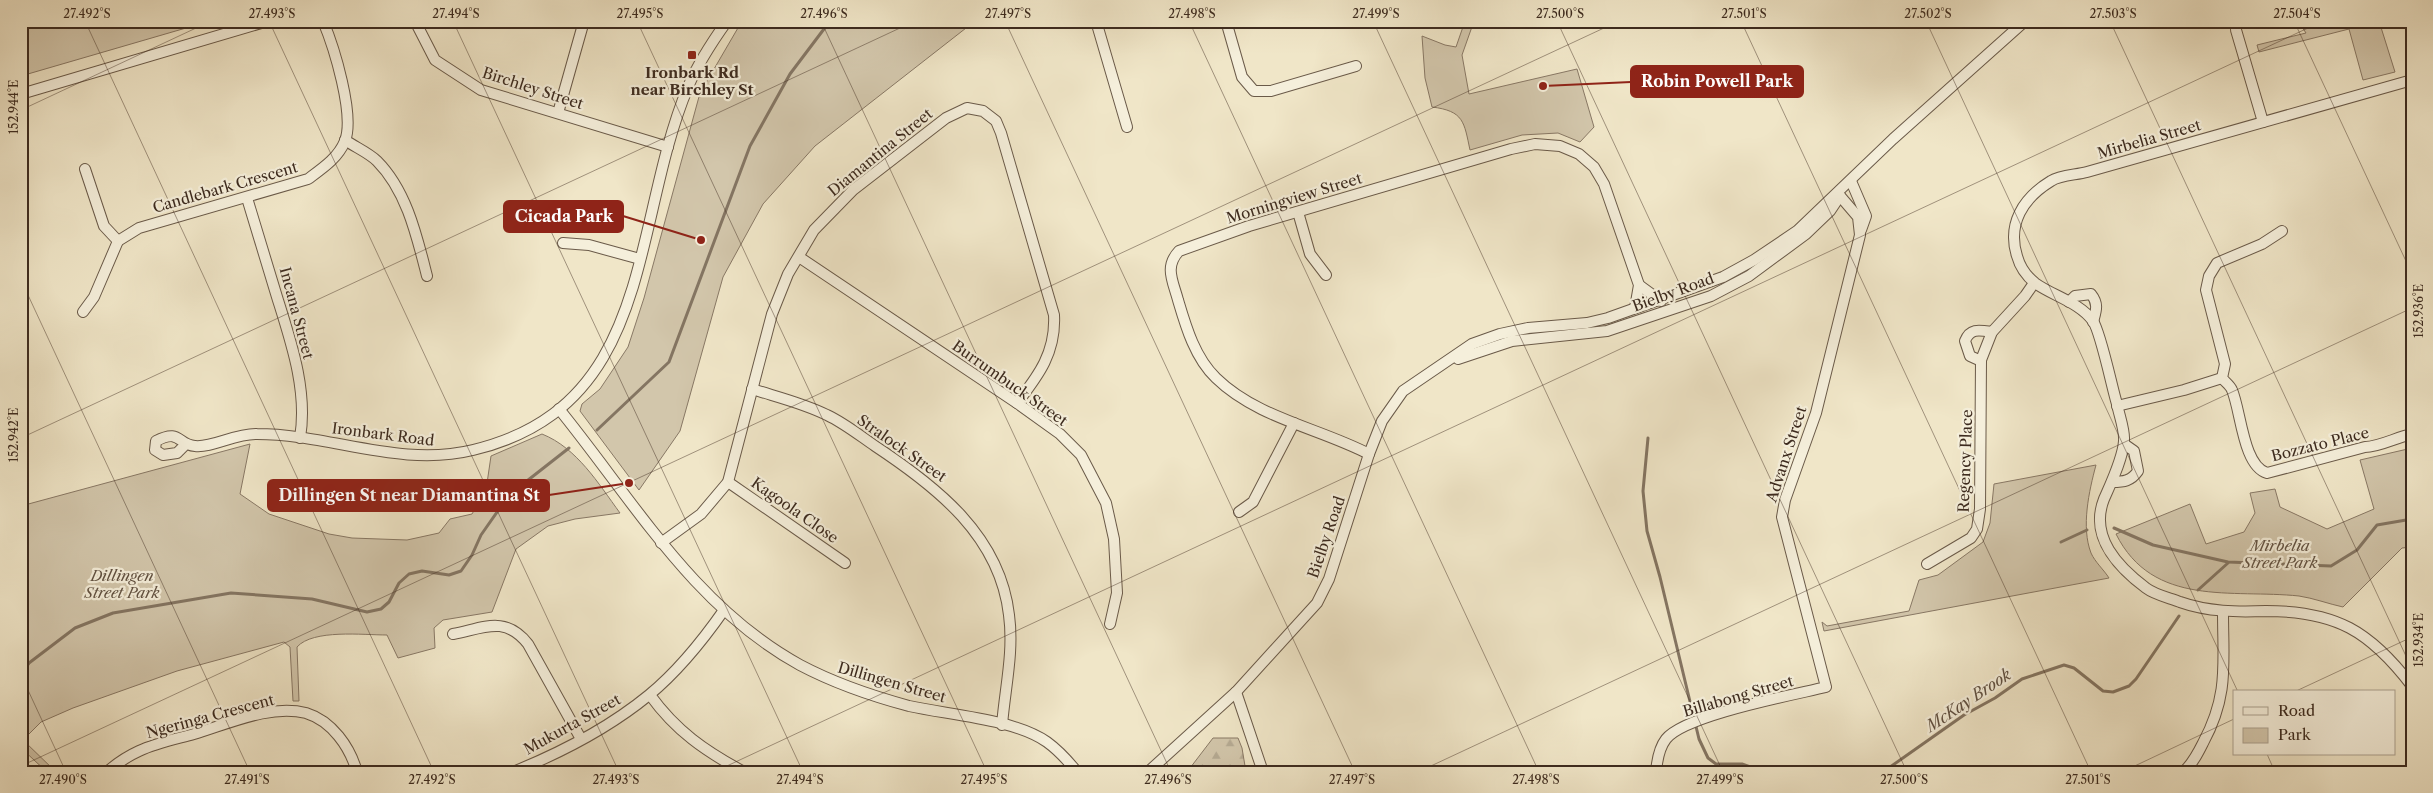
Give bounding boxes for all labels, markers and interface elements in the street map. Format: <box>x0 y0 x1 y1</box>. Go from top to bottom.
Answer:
text: 27.492°S <box>63 6 111 21</box>
text: 27.493°S <box>248 6 296 21</box>
text: 27.494°S <box>432 6 480 21</box>
text: 27.495°S <box>617 6 664 21</box>
text: 27.496°S <box>800 6 848 21</box>
text: 27.497°S <box>985 6 1031 21</box>
text: 27.498°S <box>1168 6 1216 21</box>
text: 27.499°S <box>1352 6 1400 21</box>
text: 27.500°S <box>1536 6 1584 21</box>
text: 27.501°S <box>1721 6 1767 21</box>
text: 27.502°S <box>1904 6 1952 21</box>
text: 27.503°S <box>2089 6 2137 21</box>
text: 27.504°S <box>2273 6 2321 21</box>
marker: Ironbark Rd near Birchley St <box>686 49 698 61</box>
street label: Birchley Street <box>480 63 587 114</box>
place label: Ironbark Rd near Birchley St <box>630 63 754 99</box>
callout: Robin Powell Park <box>1631 66 1803 97</box>
text: Robin Powell Park <box>1641 71 1793 91</box>
text: 152.944°E <box>6 80 21 134</box>
street label: Diamantina Street <box>824 103 937 200</box>
street label: Mirbelia Street <box>2095 115 2204 163</box>
street label: Candlebark Crescent <box>150 157 300 217</box>
street label: Morningview Street <box>1224 168 1365 228</box>
callout: Cicada Park <box>504 201 623 232</box>
text: Cicada Park <box>515 206 614 226</box>
street label: Incana Street <box>276 265 319 362</box>
street label: Bielby Road <box>1630 268 1716 316</box>
text: 152.936°E <box>2411 284 2426 338</box>
street label: Burrumbuck Street <box>949 336 1072 430</box>
street label: Advanx Street <box>1761 403 1811 505</box>
text: 152.942°E <box>6 408 21 462</box>
street label: Regency Place <box>1954 409 1976 513</box>
street label: Stralock Street <box>854 410 951 486</box>
street label: Ironbark Road <box>331 418 435 450</box>
street label: Bozzato Place <box>2269 423 2371 465</box>
street label: Kagoola Close <box>748 473 842 547</box>
callout: Dillingen St near Diamantina St <box>268 480 549 511</box>
text: Dillingen St near Diamantina St <box>278 485 540 505</box>
street label: Bielby Road <box>1303 493 1349 581</box>
park label: Mirbelia Street Park <box>2241 536 2318 572</box>
park label: Dillingen Street Park <box>83 566 160 602</box>
text: 152.934°E <box>2411 613 2426 667</box>
street label: Dillingen Street <box>836 657 949 707</box>
water label: McKay Brook <box>1920 664 2015 737</box>
street label: Billabong Street <box>1681 671 1796 721</box>
street label: Mukurta Street <box>520 689 624 758</box>
street label: Ngeringa Crescent <box>144 690 277 742</box>
legend <box>2233 690 2396 756</box>
text: Road <box>2278 701 2315 720</box>
text: Park <box>2278 725 2312 744</box>
text: 27.490°S <box>39 772 87 787</box>
text: 27.491°S <box>224 772 270 787</box>
text: 27.492°S <box>408 772 456 787</box>
text: 27.493°S <box>592 772 640 787</box>
text: 27.494°S <box>776 772 824 787</box>
text: 27.495°S <box>961 772 1008 787</box>
text: 27.496°S <box>1144 772 1192 787</box>
text: 27.497°S <box>1329 772 1375 787</box>
text: 27.498°S <box>1512 772 1560 787</box>
text: 27.499°S <box>1696 772 1744 787</box>
text: 27.500°S <box>1880 772 1928 787</box>
text: 27.501°S <box>2065 772 2111 787</box>

